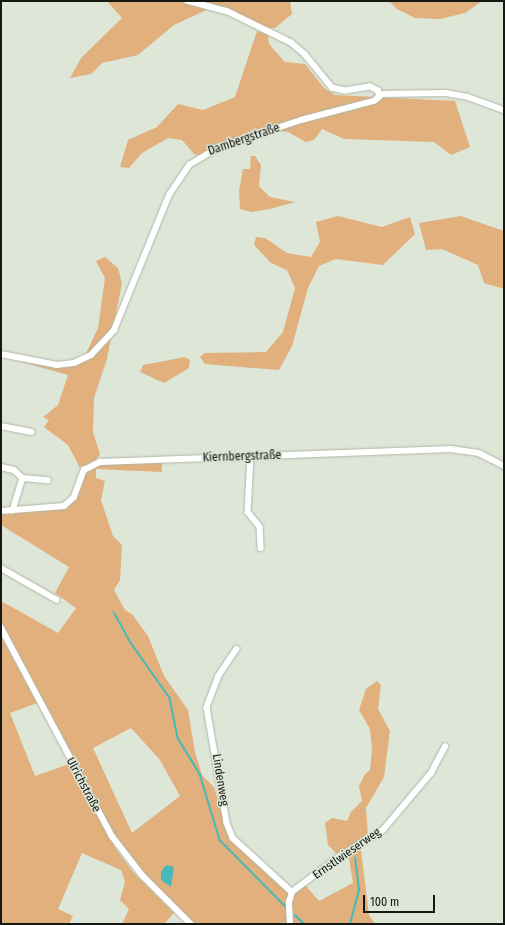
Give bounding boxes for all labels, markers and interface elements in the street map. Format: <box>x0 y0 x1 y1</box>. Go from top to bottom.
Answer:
street label: Dambergstraße <box>206 121 282 159</box>
street label: Kiernbergstraße <box>202 448 282 466</box>
street label: Lindenweg <box>209 753 231 807</box>
street label: Ulrichstraße <box>63 755 103 815</box>
street label: Ernstlwieserweg <box>310 825 384 883</box>
scale bar <box>365 887 437 913</box>
text: 100 m <box>370 895 399 909</box>

